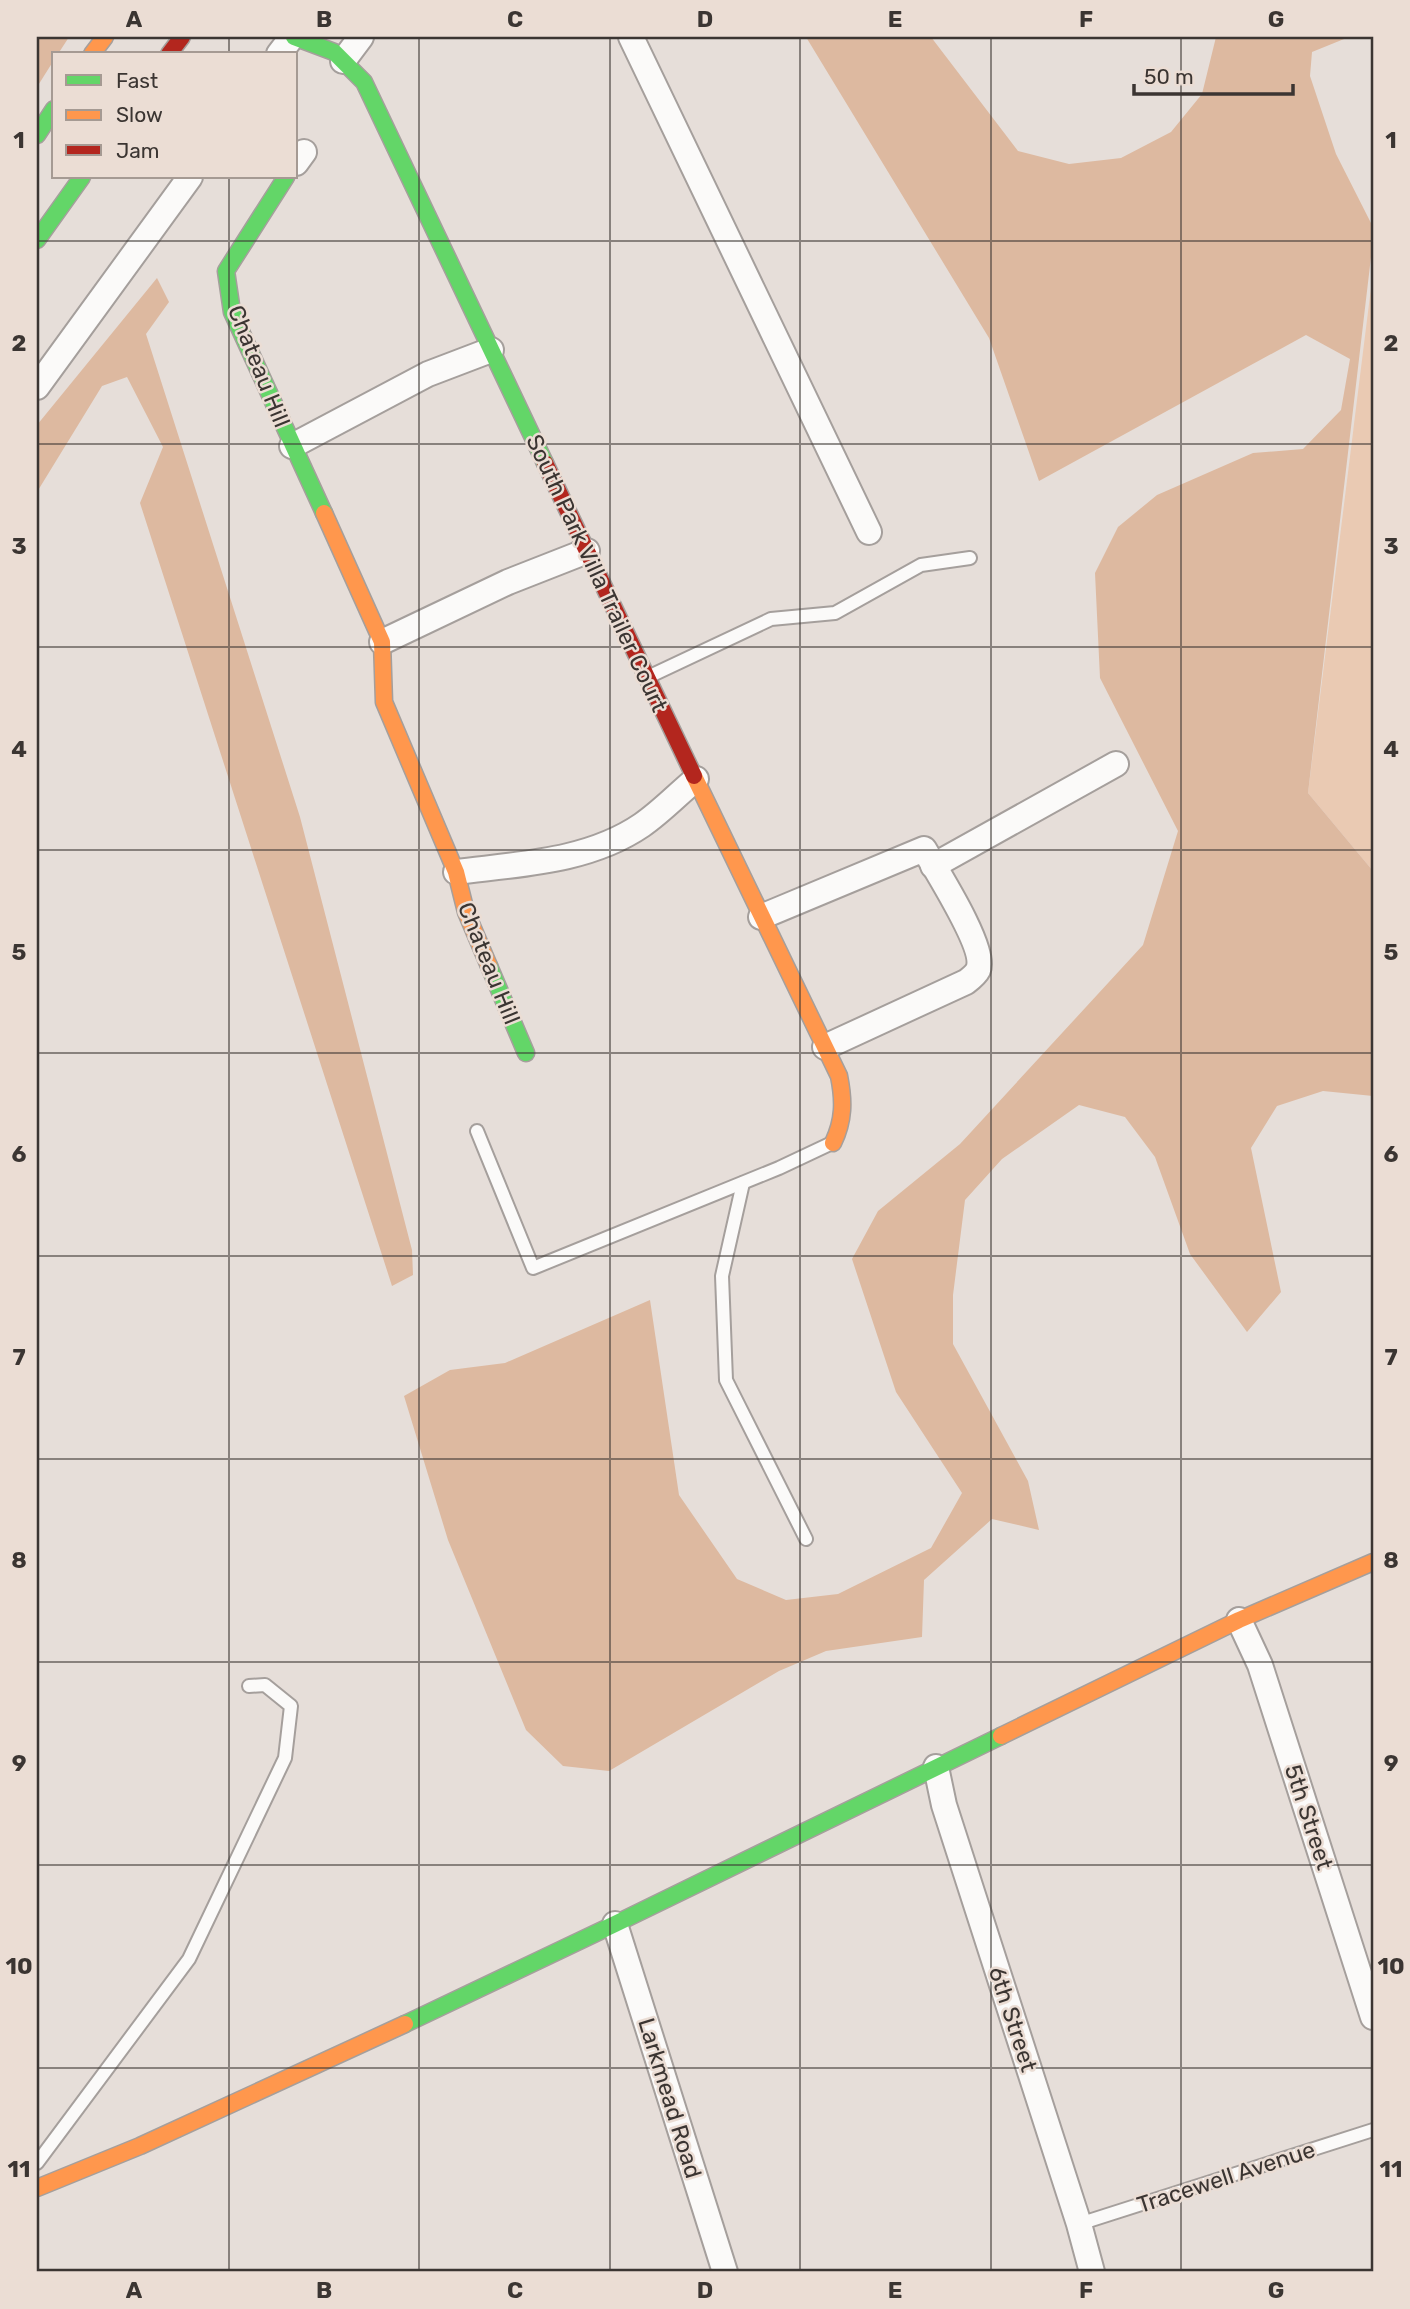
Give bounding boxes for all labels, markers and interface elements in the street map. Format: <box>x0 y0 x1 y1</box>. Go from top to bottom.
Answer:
text: A <box>126 5 143 33</box>
text: B <box>316 5 332 33</box>
text: C <box>507 5 523 33</box>
text: D <box>697 5 713 33</box>
text: E <box>888 5 902 33</box>
text: F <box>1079 5 1093 33</box>
text: G <box>1268 5 1284 33</box>
legend <box>52 52 298 178</box>
scale bar <box>1134 52 1293 96</box>
text: 50 m <box>1144 64 1194 89</box>
text: Fast <box>116 68 158 93</box>
text: Slow <box>116 102 163 127</box>
text: 1 <box>13 126 25 154</box>
text: 1 <box>1385 126 1397 154</box>
text: Jam <box>116 138 160 163</box>
street label: Chateau Hill <box>222 301 296 431</box>
text: 2 <box>12 329 26 357</box>
text: 2 <box>1384 329 1398 357</box>
street label: South Park Villa Trailer Court <box>520 430 674 716</box>
text: 3 <box>11 532 27 560</box>
text: 3 <box>1383 532 1399 560</box>
text: 4 <box>11 735 27 763</box>
text: 4 <box>1383 735 1399 763</box>
street label: Chateau Hill <box>452 898 526 1028</box>
text: 5 <box>12 938 27 966</box>
text: 5 <box>1384 938 1399 966</box>
text: 6 <box>12 1140 27 1168</box>
text: 6 <box>1384 1140 1399 1168</box>
text: 7 <box>12 1343 26 1371</box>
text: 7 <box>1384 1343 1398 1371</box>
text: 8 <box>11 1546 27 1574</box>
text: 8 <box>1383 1546 1399 1574</box>
text: 9 <box>12 1749 26 1777</box>
text: 9 <box>1384 1749 1398 1777</box>
street label: 5th Street <box>1279 1761 1339 1873</box>
text: 10 <box>5 1952 33 1980</box>
text: 10 <box>1377 1952 1405 1980</box>
street label: 6th Street <box>983 1963 1043 2075</box>
street label: Larkmead Road <box>632 2014 708 2182</box>
street label: Tracewell Avenue <box>1133 2135 1319 2219</box>
text: 11 <box>8 2155 30 2183</box>
text: 11 <box>1380 2155 1402 2183</box>
text: A <box>126 2276 143 2304</box>
text: B <box>316 2276 332 2304</box>
text: C <box>507 2276 523 2304</box>
text: D <box>697 2276 713 2304</box>
text: E <box>888 2276 902 2304</box>
text: F <box>1079 2276 1093 2304</box>
text: G <box>1268 2276 1284 2304</box>

